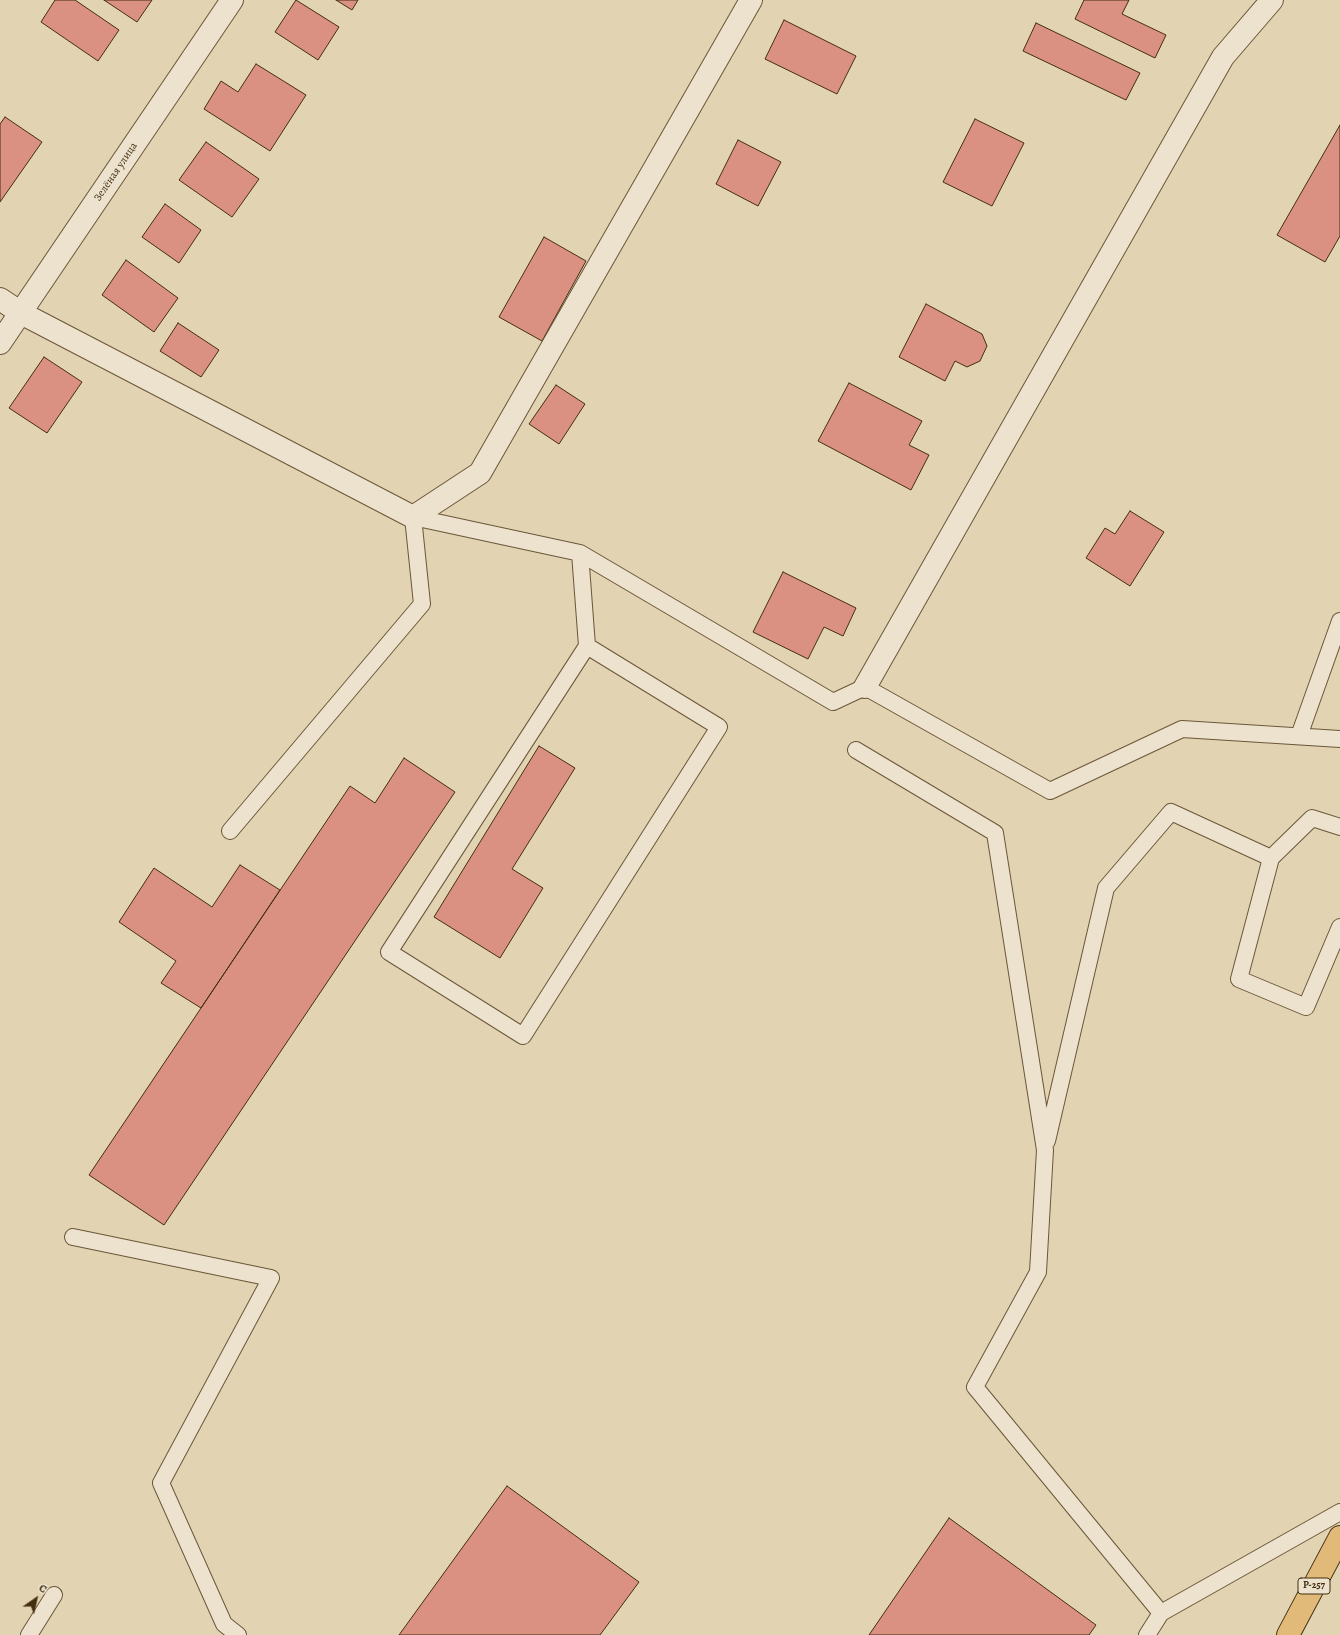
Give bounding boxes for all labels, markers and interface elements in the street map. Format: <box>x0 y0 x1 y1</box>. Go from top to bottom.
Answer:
street label: Зелёная улица <box>91 140 141 204</box>
road number: Р-257 <box>1298 1578 1330 1594</box>
north arrow <box>16 1579 56 1619</box>
text: С <box>36 1581 50 1597</box>

